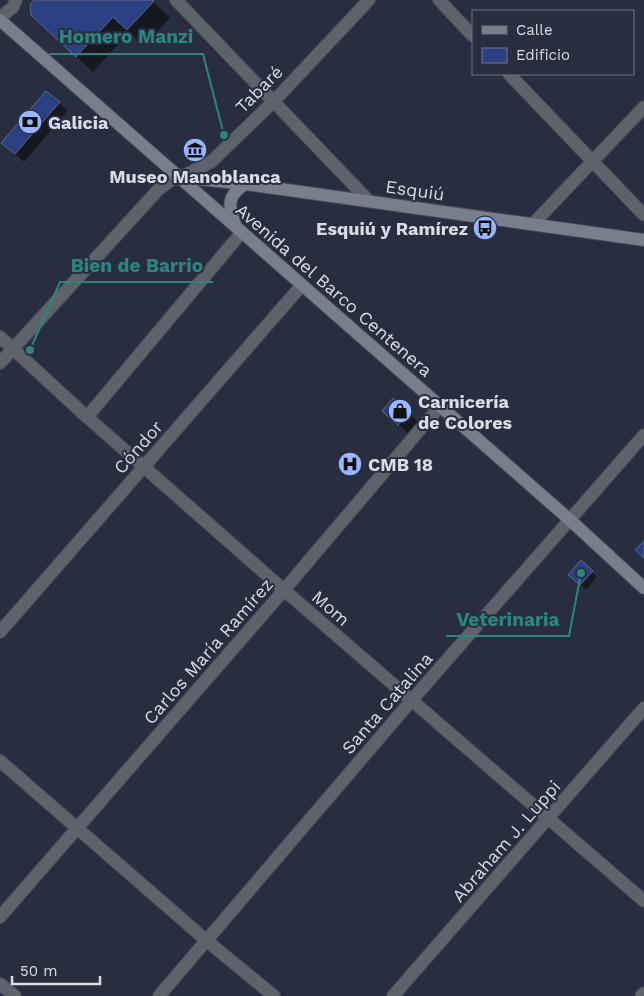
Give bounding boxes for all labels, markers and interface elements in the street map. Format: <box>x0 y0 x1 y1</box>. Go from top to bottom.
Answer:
legend <box>472 10 634 75</box>
callout: Homero Manzi <box>49 20 203 54</box>
text: Calle <box>516 21 553 39</box>
text: Homero Manzi <box>59 25 193 48</box>
text: Edificio <box>516 46 570 64</box>
street label: Tabaré <box>231 61 287 117</box>
bank icon: Galicia <box>17 109 43 135</box>
place label: Galicia <box>48 112 109 133</box>
museum icon: Museo Manoblanca <box>182 137 208 163</box>
place label: Museo Manoblanca <box>109 166 281 187</box>
street label: Esquiú <box>384 175 446 205</box>
street label: Avenida del Barco Centenera <box>232 199 436 381</box>
bus stop icon: Esquiú y Ramírez <box>472 215 498 241</box>
place label: Esquiú y Ramírez <box>316 218 468 239</box>
callout: Bien de Barrio <box>60 248 213 282</box>
text: Bien de Barrio <box>71 254 203 277</box>
place label: Carnicería de Colores <box>418 391 513 433</box>
shop icon: Carnicería de Colores <box>387 398 413 424</box>
street label: Cóndor <box>109 416 167 478</box>
hospital icon: CMB 18 <box>337 451 363 477</box>
place label: CMB 18 <box>368 454 433 475</box>
street label: Carlos María Ramírez <box>139 574 277 728</box>
street label: Mom <box>308 586 354 630</box>
callout: Veterinaria <box>446 602 569 636</box>
text: Veterinaria <box>456 608 560 631</box>
street label: Santa Catalina <box>337 648 437 758</box>
street label: Abraham J. Luppi <box>447 776 565 906</box>
scale bar <box>12 954 100 986</box>
text: 50 m <box>20 962 57 980</box>

